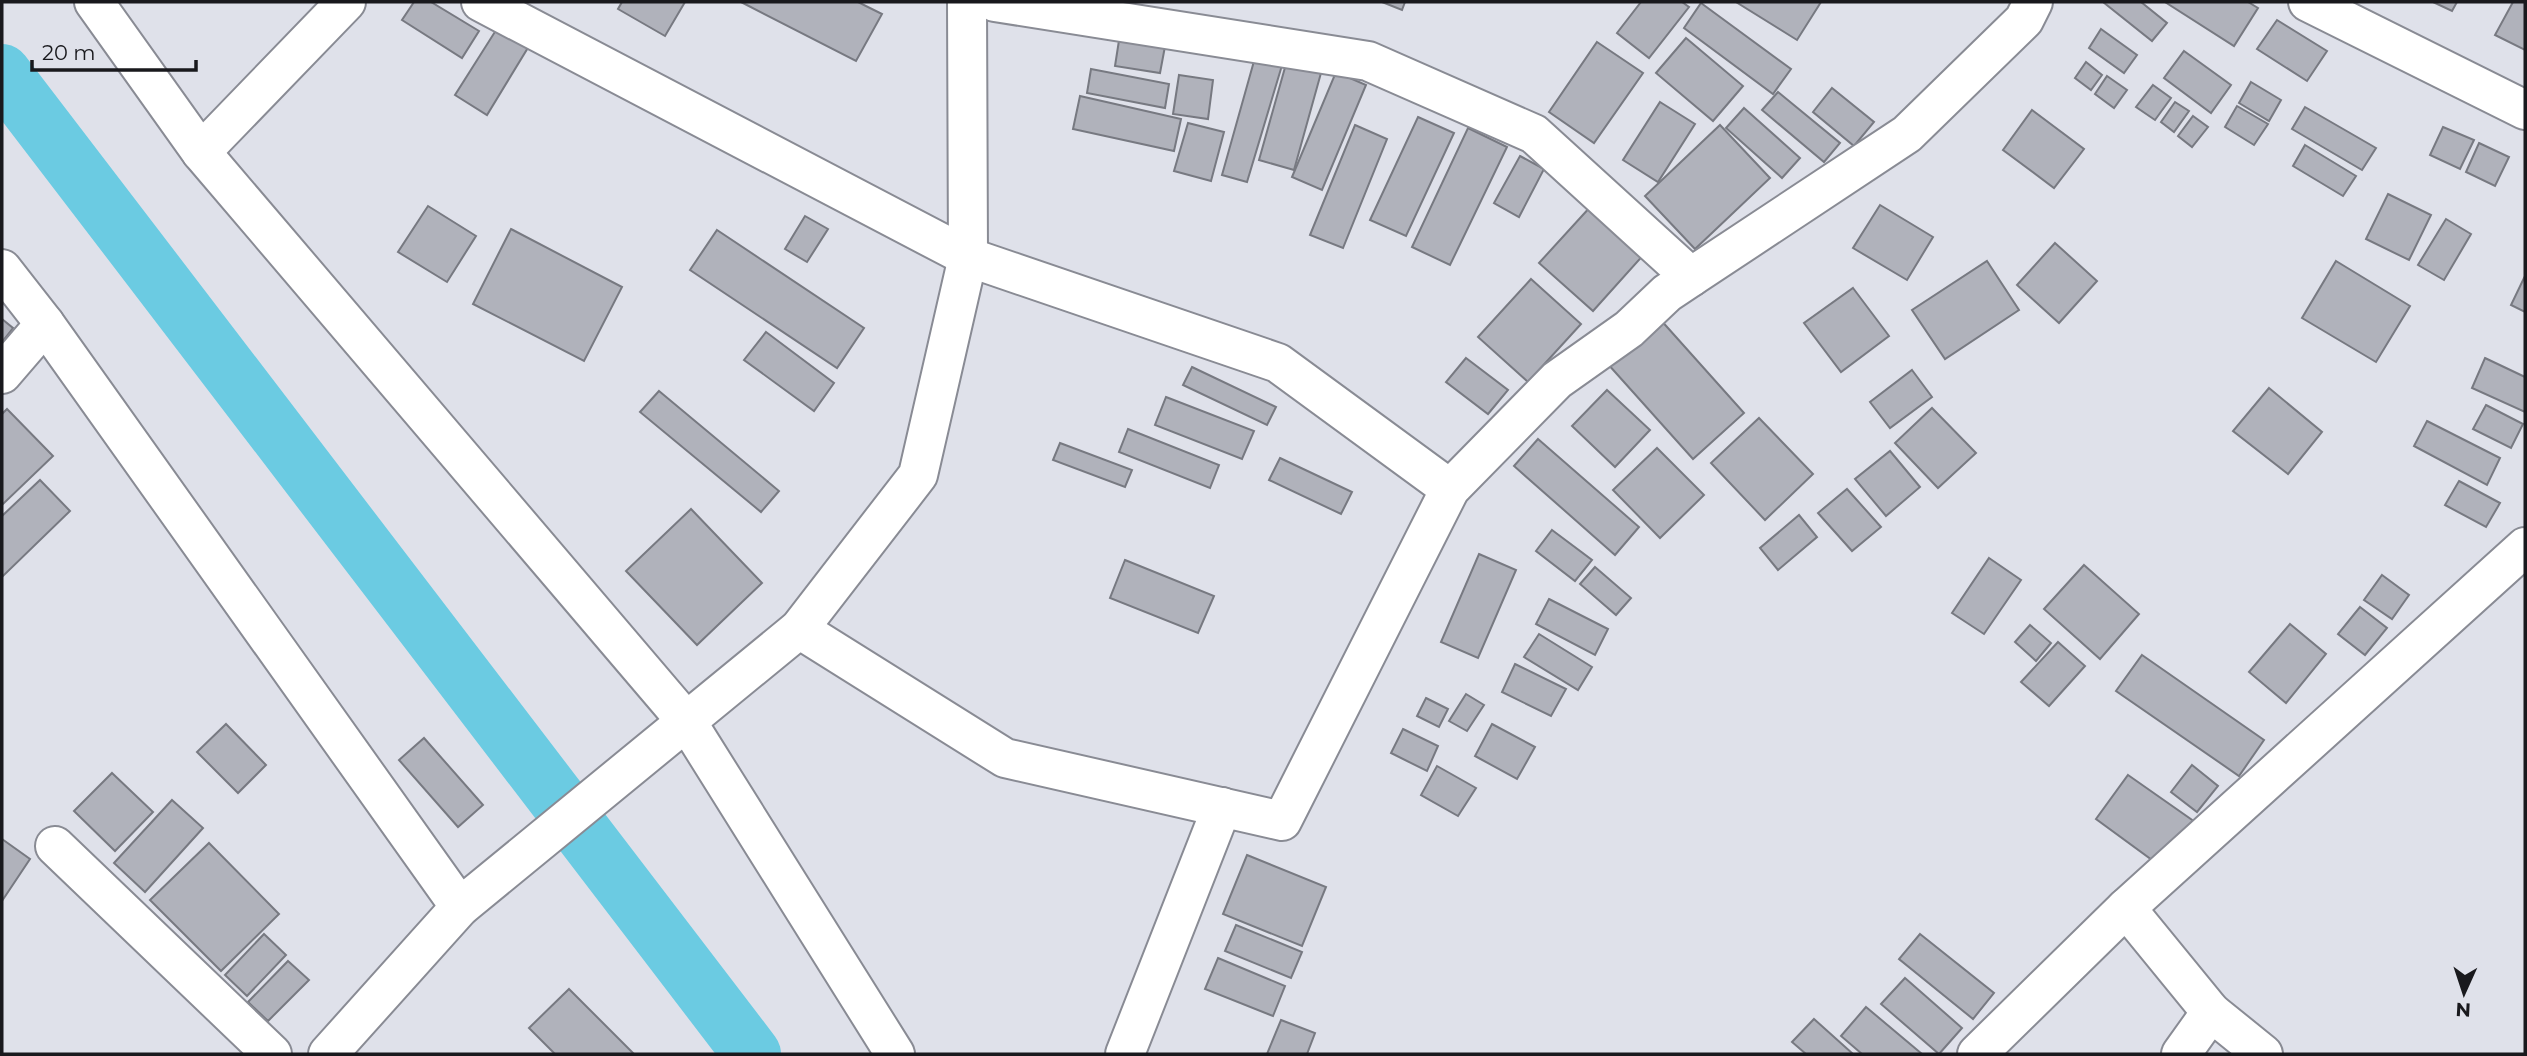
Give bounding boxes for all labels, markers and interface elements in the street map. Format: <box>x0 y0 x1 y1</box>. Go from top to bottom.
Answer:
scale bar <box>32 28 196 72</box>
text: 20 m <box>42 40 96 65</box>
north arrow <box>2429 958 2499 1028</box>
text: N <box>2455 998 2471 1021</box>

